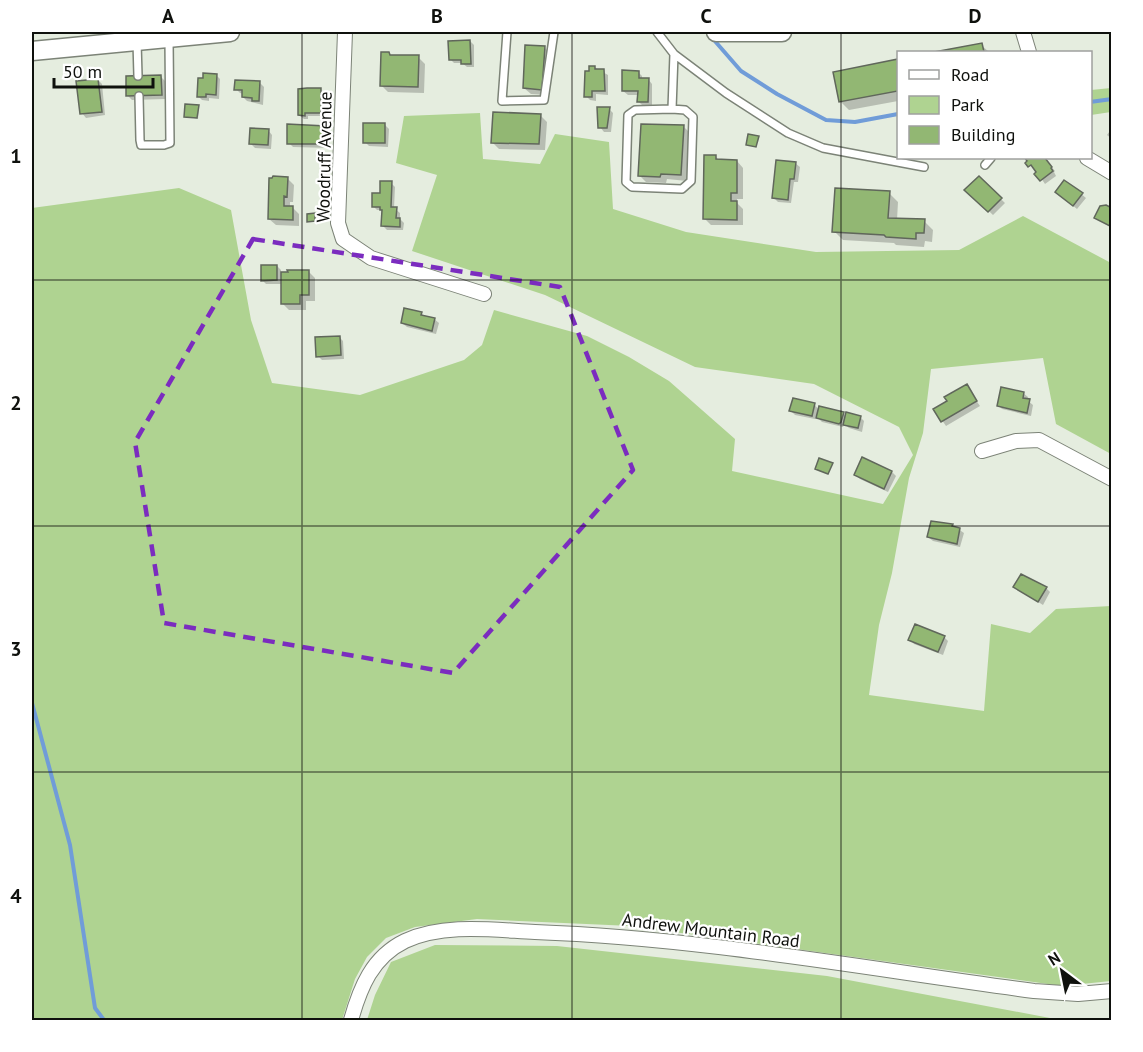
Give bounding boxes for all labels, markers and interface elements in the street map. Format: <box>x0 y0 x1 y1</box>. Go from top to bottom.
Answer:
text: A <box>162 3 175 29</box>
text: B <box>431 3 443 29</box>
text: C <box>700 3 712 29</box>
text: D <box>969 3 982 29</box>
scale bar <box>54 51 153 89</box>
legend <box>897 51 1092 159</box>
text: 50 m <box>63 60 102 83</box>
text: Road <box>951 63 989 86</box>
street label: Woodruff Avenue <box>311 91 337 223</box>
text: Park <box>951 93 984 116</box>
text: Building <box>951 123 1015 146</box>
text: 1 <box>10 143 22 169</box>
text: 2 <box>10 390 22 416</box>
text: 3 <box>10 636 22 662</box>
text: 4 <box>10 883 22 909</box>
street label: Andrew Mountain Road <box>621 908 801 952</box>
north arrow <box>1032 941 1092 1001</box>
text: N <box>1044 947 1064 970</box>

